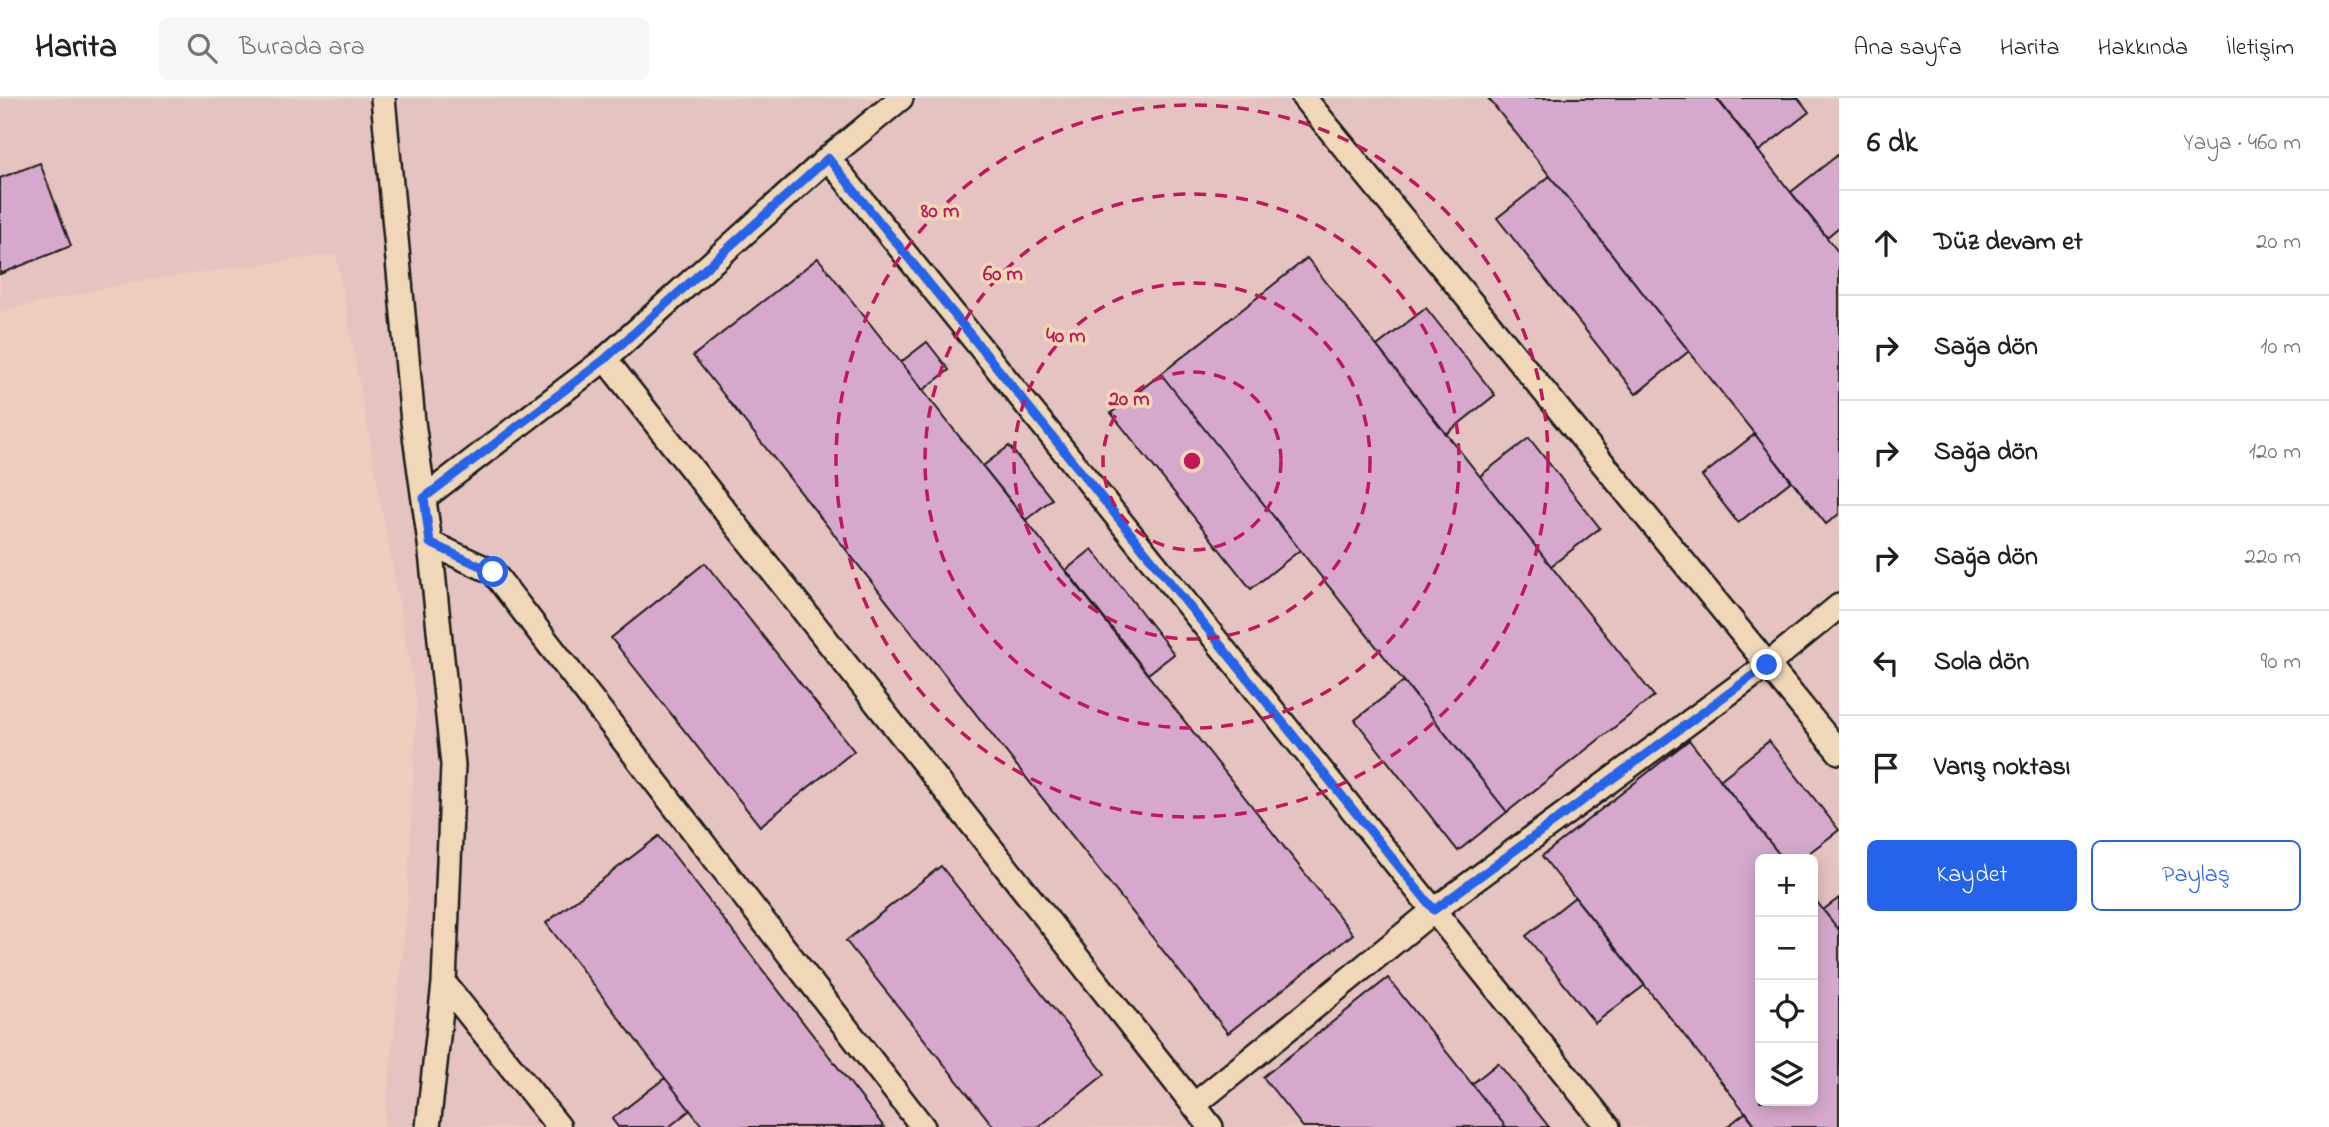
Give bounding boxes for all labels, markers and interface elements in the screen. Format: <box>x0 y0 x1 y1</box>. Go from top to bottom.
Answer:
search box <box>159 17 649 80</box>
text: Harita <box>35 24 117 72</box>
icon: search <box>183 29 221 67</box>
text: Burada ara <box>239 29 365 67</box>
text: Ana sayfa <box>1854 31 1962 66</box>
text: Harita <box>2000 31 2060 66</box>
text: Hakkında <box>2098 31 2188 66</box>
text: İletişim <box>2226 31 2294 66</box>
text: 6 dk <box>1867 122 1918 166</box>
text: Yaya · 460 m <box>2183 127 2301 160</box>
text: 80 m <box>920 197 959 227</box>
icon: ahead <box>1867 224 1905 262</box>
text: Düz devam et <box>1934 224 2083 262</box>
text: 20 m <box>2256 226 2301 259</box>
text: 60 m <box>983 260 1023 290</box>
text: 40 m <box>1046 322 1086 352</box>
icon: right <box>1867 329 1905 367</box>
text: Sağa dön <box>1934 329 2038 367</box>
text: 10 m <box>2260 331 2301 364</box>
text: 20 m <box>1107 385 1150 415</box>
icon: right <box>1867 434 1905 472</box>
text: Sağa dön <box>1934 434 2038 472</box>
text: 120 m <box>2249 436 2301 469</box>
centre of rings <box>1180 449 1204 473</box>
icon: right <box>1867 539 1905 577</box>
text: Sağa dön <box>1934 539 2038 577</box>
text: 220 m <box>2245 541 2301 574</box>
route start <box>477 556 508 587</box>
icon: left <box>1867 644 1905 682</box>
text: Sola dön <box>1934 644 2029 682</box>
text: 90 m <box>2261 646 2301 679</box>
route end <box>1751 649 1782 680</box>
icon: arrive <box>1867 749 1905 787</box>
text: Varış noktası <box>1934 749 2070 787</box>
button: Kaydet <box>1867 840 2077 911</box>
button: Paylaş <box>2091 840 2301 911</box>
map controls <box>1755 854 1818 1106</box>
button: + <box>1755 854 1818 917</box>
button: − <box>1755 917 1818 980</box>
button: locate <box>1755 980 1818 1043</box>
button: layers <box>1755 1043 1818 1106</box>

